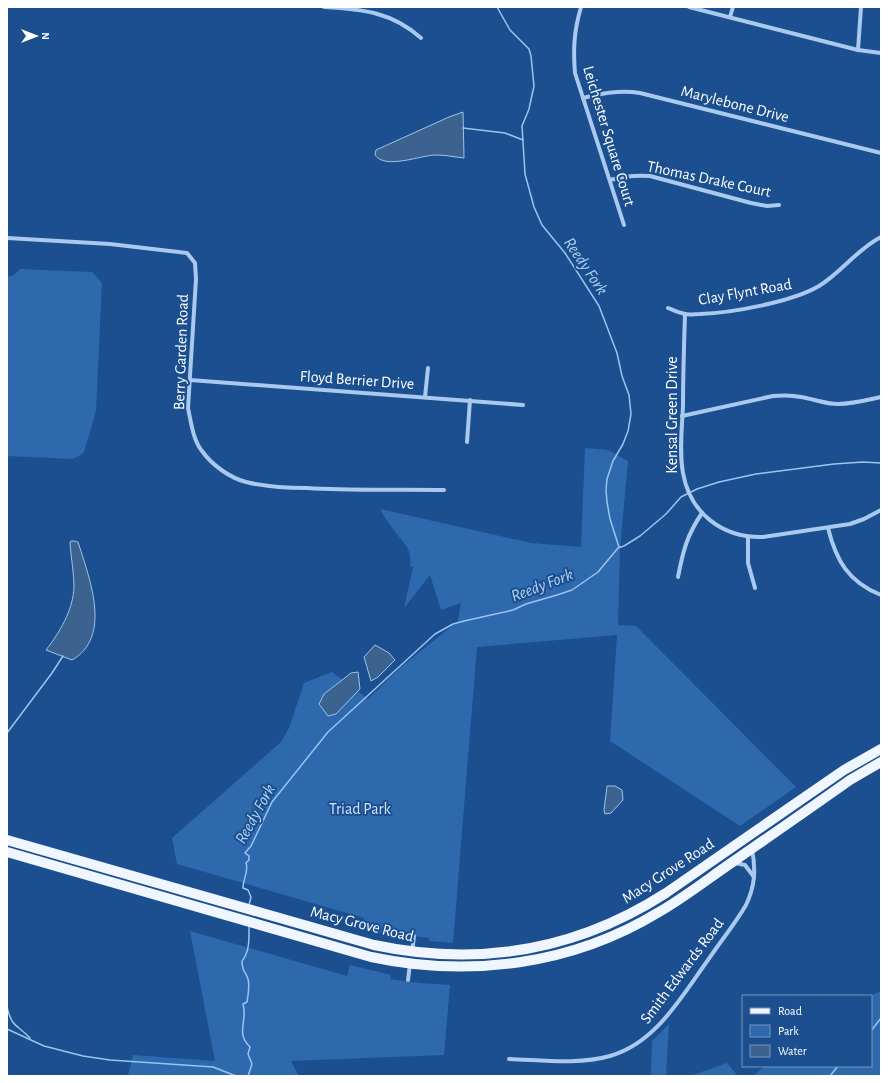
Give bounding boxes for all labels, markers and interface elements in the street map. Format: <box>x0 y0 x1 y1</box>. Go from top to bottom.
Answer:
north arrow <box>16 16 56 56</box>
text: N <box>40 32 51 40</box>
street label: Leichester Square Court <box>580 64 638 208</box>
street label: Marylebone Drive <box>679 83 791 126</box>
street label: Thomas Drake Court <box>646 158 772 200</box>
water label: Reedy Fork <box>561 234 611 298</box>
street label: Clay Flynt Road <box>697 276 793 309</box>
street label: Berry Garden Road <box>171 294 192 410</box>
street label: Kensal Green Drive <box>664 356 680 474</box>
street label: Floyd Berrier Drive <box>299 368 415 393</box>
water label: Reedy Fork <box>509 565 576 605</box>
water label: Reedy Fork <box>232 781 278 847</box>
park label: Triad Park <box>329 801 392 817</box>
street label: Macy Grove Road <box>619 835 717 907</box>
street label: Macy Grove Road <box>308 903 415 946</box>
street label: Smith Edwards Road <box>637 915 727 1027</box>
legend <box>742 995 872 1067</box>
text: Road <box>778 1005 802 1017</box>
text: Park <box>778 1025 799 1037</box>
text: Water <box>778 1045 807 1057</box>

